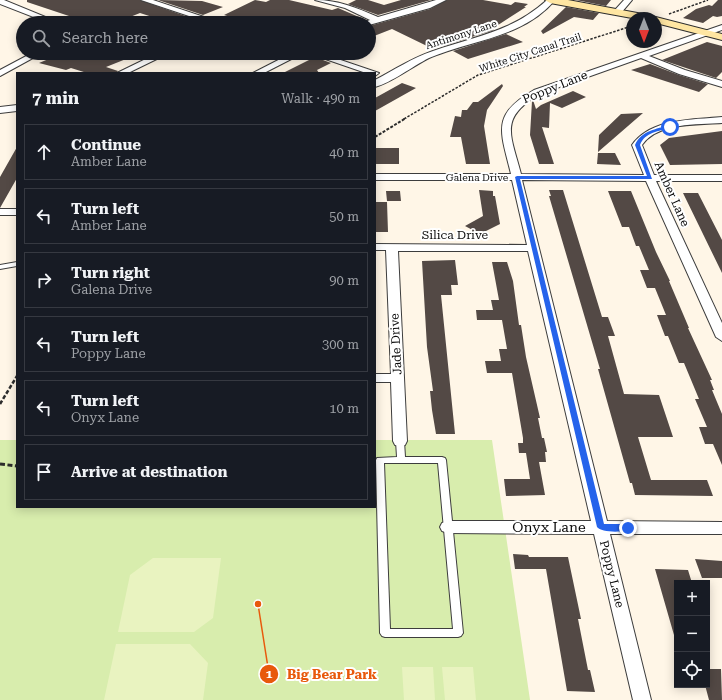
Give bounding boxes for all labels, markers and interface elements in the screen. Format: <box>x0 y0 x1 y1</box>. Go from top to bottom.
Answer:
north arrow <box>626 12 662 48</box>
search box <box>16 16 376 60</box>
street label: Antimony Lane <box>424 18 499 51</box>
icon: search <box>30 27 52 49</box>
text: Search here <box>62 29 148 47</box>
street label: White City Canal Trail <box>478 31 583 74</box>
street label: Poppy Lane <box>520 67 590 106</box>
text: 7 min <box>32 88 79 108</box>
text: Walk · 490 m <box>281 91 360 106</box>
route start <box>661 118 679 136</box>
text: Continue <box>71 136 141 154</box>
icon: ahead <box>33 141 55 163</box>
text: 40 m <box>329 145 359 160</box>
text: Amber Lane <box>71 154 147 169</box>
street label: Amber Lane <box>651 159 693 229</box>
street label: Galena Drive <box>446 172 509 183</box>
text: Turn left <box>71 200 139 218</box>
icon: left <box>33 205 55 227</box>
text: 50 m <box>329 209 359 224</box>
text: Amber Lane <box>71 218 147 233</box>
street label: Silica Drive <box>422 228 489 242</box>
text: Turn right <box>71 264 150 282</box>
icon: right <box>33 269 55 291</box>
text: 90 m <box>329 273 359 288</box>
text: Galena Drive <box>71 282 152 297</box>
street label: Jade Drive <box>387 313 405 375</box>
text: Turn left <box>71 328 139 346</box>
icon: left <box>33 333 55 355</box>
text: 300 m <box>322 337 359 352</box>
text: Poppy Lane <box>71 346 146 361</box>
text: Turn left <box>71 392 139 410</box>
icon: left <box>33 397 55 419</box>
text: 10 m <box>329 401 359 416</box>
text: Onyx Lane <box>71 410 139 425</box>
icon: arrive <box>33 461 55 483</box>
text: Arrive at destination <box>71 463 227 481</box>
street label: Onyx Lane <box>512 519 586 535</box>
route end <box>619 519 637 537</box>
street label: Poppy Lane <box>597 539 627 609</box>
map controls <box>674 580 710 688</box>
button: + <box>674 580 710 616</box>
button: − <box>674 616 710 652</box>
button: locate <box>674 652 710 688</box>
callout: Big Bear Park <box>259 662 385 687</box>
text: 1 <box>266 667 273 681</box>
text: Big Bear Park <box>287 667 377 682</box>

